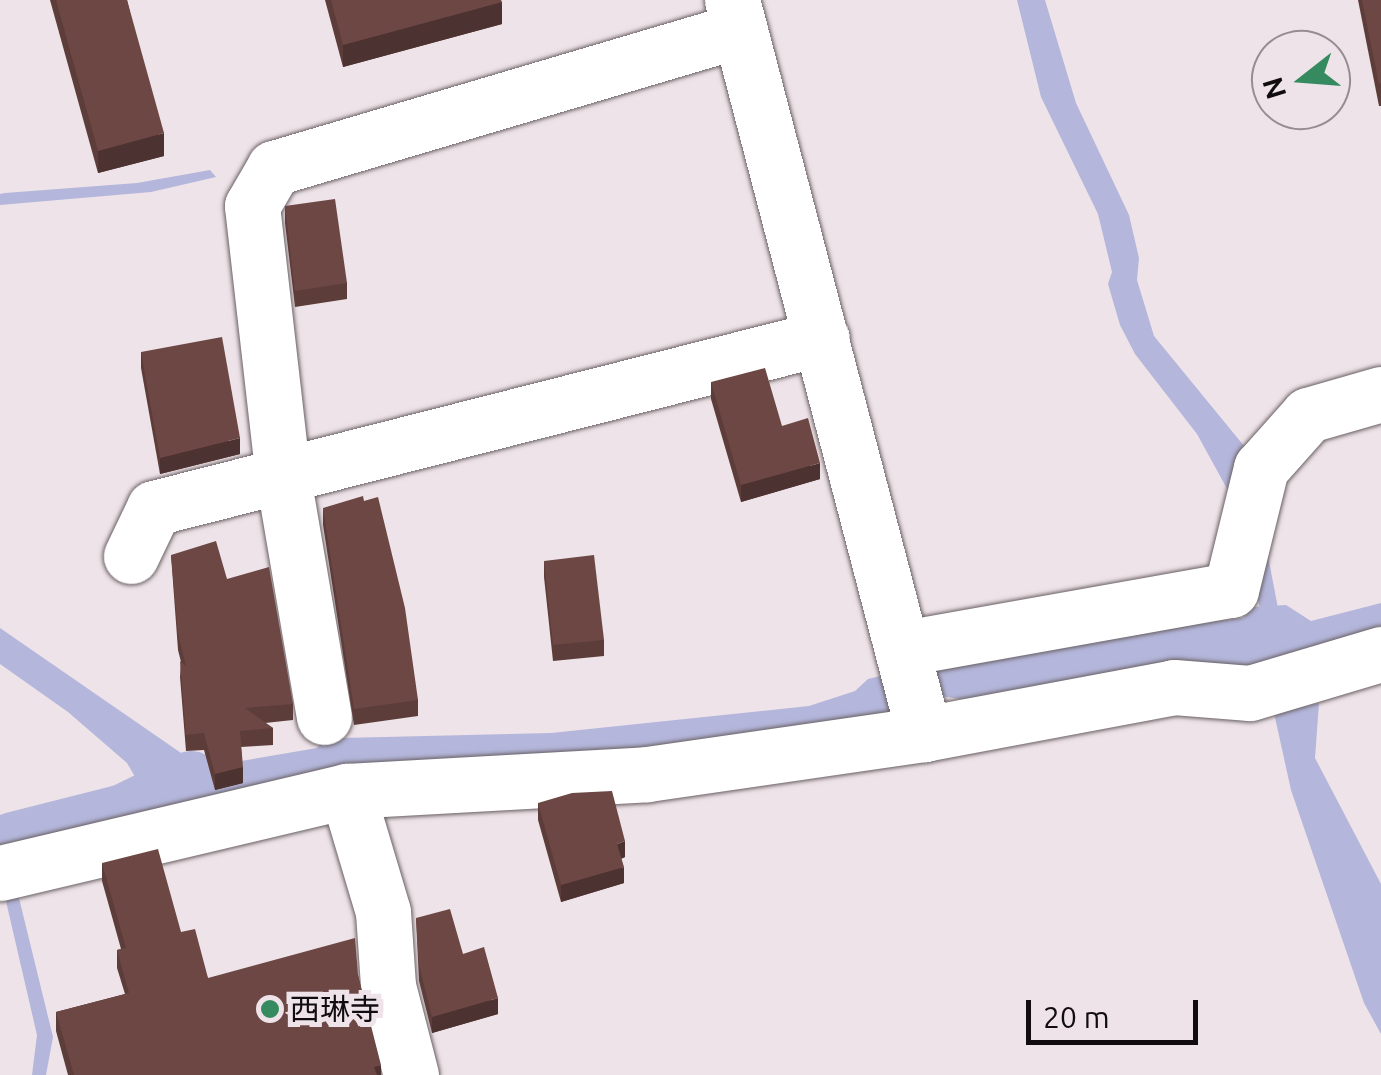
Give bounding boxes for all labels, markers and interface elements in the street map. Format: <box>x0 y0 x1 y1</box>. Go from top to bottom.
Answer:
north arrow <box>1251 30 1351 130</box>
text: N <box>1256 74 1292 103</box>
scale bar <box>1031 980 1204 1042</box>
place label: 西琳寺 <box>290 991 380 1027</box>
marker: 西琳寺 <box>259 998 281 1020</box>
text: 20 m <box>1043 1000 1110 1034</box>

